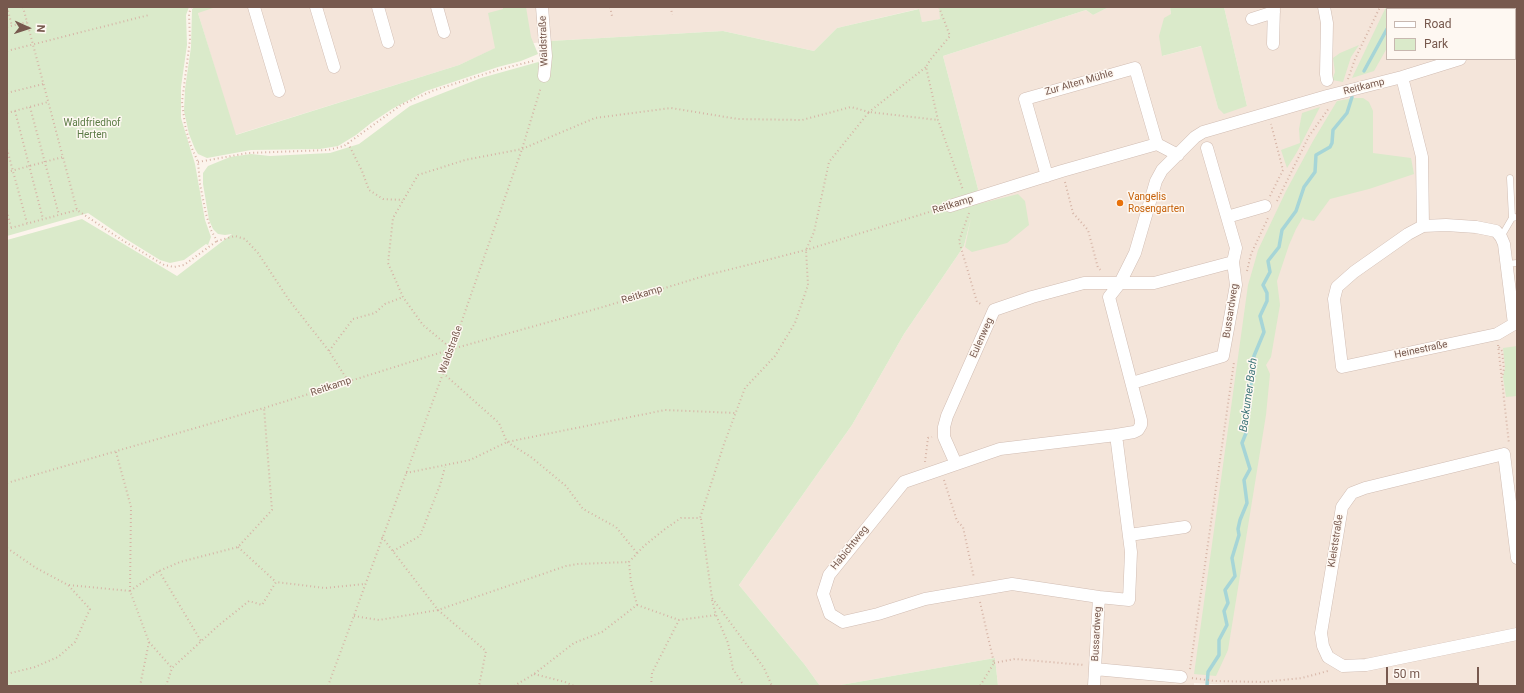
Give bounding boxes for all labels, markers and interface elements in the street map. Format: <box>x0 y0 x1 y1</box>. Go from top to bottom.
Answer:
north arrow <box>8 8 48 48</box>
legend <box>1386 8 1516 60</box>
street label: Waldstraße <box>537 16 551 66</box>
text: Road <box>1424 17 1452 31</box>
text: N <box>34 24 47 33</box>
text: Park <box>1424 37 1448 51</box>
street label: Zur Alten Mühle <box>1044 68 1114 98</box>
street label: Reitkamp <box>1342 76 1386 98</box>
park label: Waldfriedhof Herten <box>63 117 121 140</box>
place label: Vangelis Rosengarten <box>1128 191 1185 214</box>
street label: Reitkamp <box>931 193 975 217</box>
marker: Vangelis Rosengarten <box>1115 198 1125 208</box>
street label: Reitkamp <box>620 283 664 307</box>
street label: Bussardweg <box>1221 283 1241 339</box>
street label: Eulenweg <box>968 316 996 360</box>
street label: Waldstraße <box>437 324 465 376</box>
street label: Heinestraße <box>1393 339 1449 361</box>
water label: Backumer Bach <box>1237 357 1261 433</box>
street label: Reitkamp <box>309 375 353 399</box>
street label: Kleiststraße <box>1326 514 1346 568</box>
street label: Habichtweg <box>829 524 871 572</box>
street label: Bussardweg <box>1090 606 1104 662</box>
scale bar <box>1388 659 1481 685</box>
text: 50 m <box>1393 667 1420 681</box>

